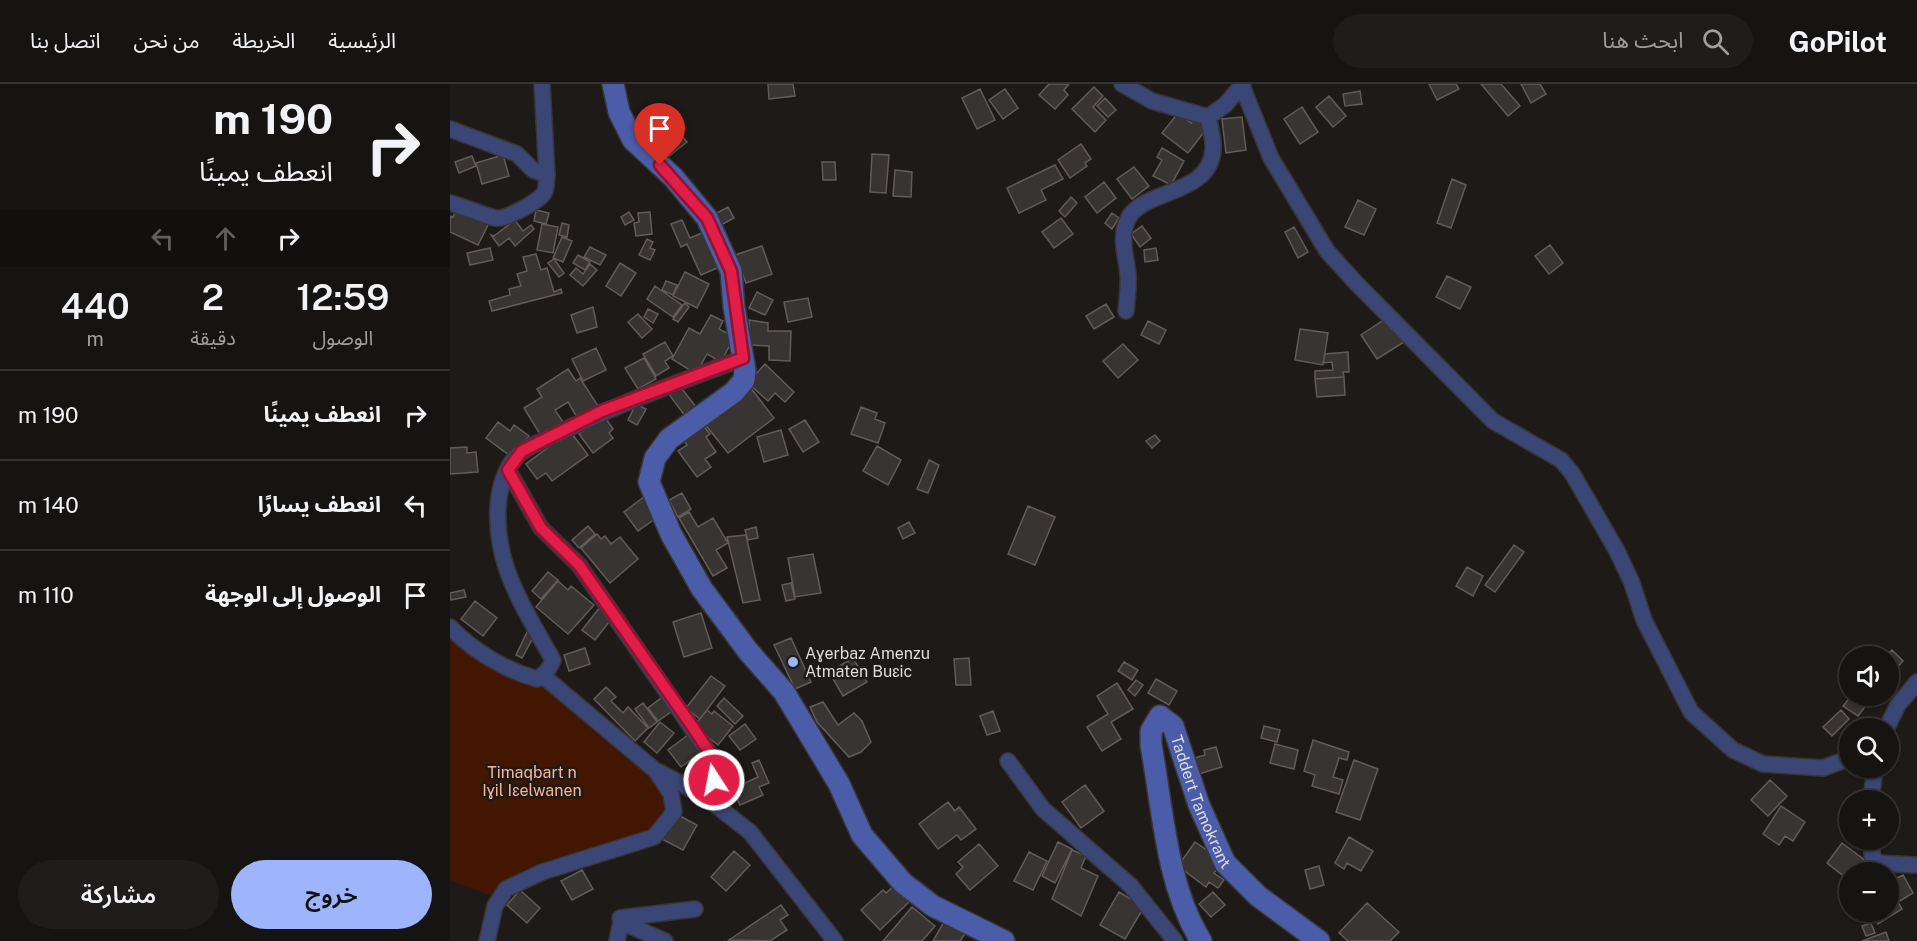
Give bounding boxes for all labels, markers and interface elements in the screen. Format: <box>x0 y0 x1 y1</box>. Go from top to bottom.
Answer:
search box <box>1333 14 1753 68</box>
icon: search <box>1699 25 1732 58</box>
text: GoPilot <box>1789 25 1887 58</box>
text: ابحث هنا <box>1602 27 1684 53</box>
text: اتصل بنا <box>30 28 101 53</box>
text: من نحن <box>134 28 199 53</box>
text: الخريطة <box>232 28 295 53</box>
text: الرئيسية <box>328 28 396 53</box>
text: 190 m <box>213 94 333 143</box>
pin <box>634 103 685 165</box>
icon: right <box>354 108 432 186</box>
icon: arrive <box>643 112 676 145</box>
text: انعطف يمينًا <box>199 155 333 187</box>
icon: left <box>146 222 179 255</box>
icon: ahead <box>209 222 242 255</box>
icon: right <box>272 222 305 255</box>
text: 2 <box>202 276 224 318</box>
text: 12:59 <box>296 276 389 318</box>
text: 440 <box>61 285 130 327</box>
text: دقيقة <box>190 326 236 350</box>
text: الوصول <box>312 326 373 350</box>
text: m <box>86 327 104 351</box>
icon: right <box>399 399 432 432</box>
text: انعطف يمينًا <box>264 401 381 427</box>
text: 190 m <box>18 402 78 428</box>
icon: left <box>399 489 432 522</box>
text: انعطف يسارًا <box>258 491 381 517</box>
text: 140 m <box>18 492 79 518</box>
icon: arrive <box>399 579 432 612</box>
text: الوصول إلى الوجهة <box>205 581 381 607</box>
text: 110 m <box>18 582 74 608</box>
place label: Aɣerbaz Amenzu Atmaten Buɛic <box>805 644 930 681</box>
map controls <box>1839 646 1899 922</box>
button: sound <box>1839 646 1899 706</box>
marker: Aɣerbaz Amenzu Atmaten Buɛic <box>786 655 800 669</box>
button: search <box>1839 718 1899 778</box>
street label: Taddert Tamokrant <box>1167 733 1235 873</box>
position arrow <box>682 748 746 812</box>
park label: Timaqbart n Iɣil Iɛelwanen <box>482 763 582 800</box>
button: + <box>1839 790 1899 850</box>
button: مشاركة <box>18 860 219 929</box>
button: خروج <box>231 860 432 929</box>
button: − <box>1839 862 1899 922</box>

